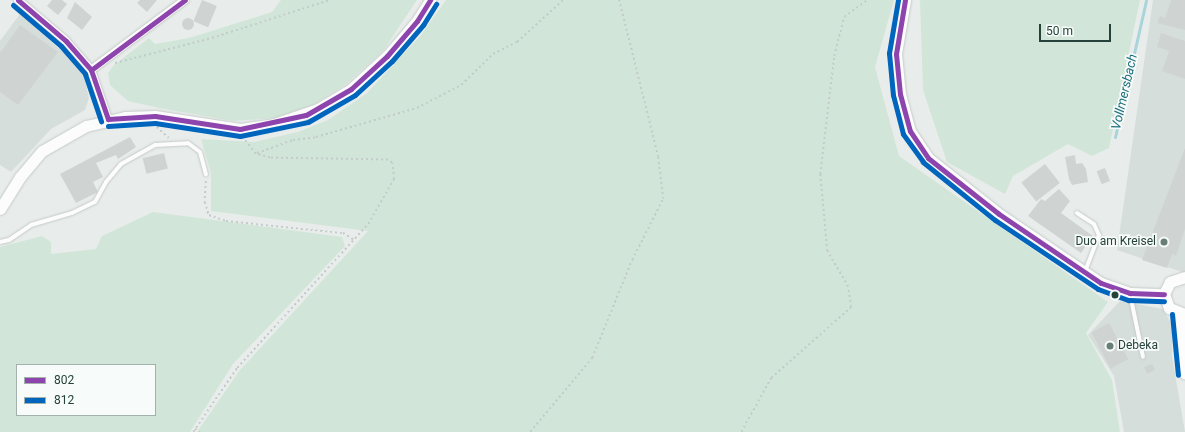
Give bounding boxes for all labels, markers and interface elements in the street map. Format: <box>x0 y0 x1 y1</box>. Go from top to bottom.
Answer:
scale bar <box>1041 16 1113 42</box>
text: 50 m <box>1046 24 1073 38</box>
water label: Vollmersbach <box>1109 53 1141 131</box>
place label: Duo am Kreisel <box>1075 235 1156 249</box>
marker: Duo am Kreisel <box>1159 237 1169 247</box>
unlabelled marker <box>1110 290 1120 300</box>
place label: Debeka <box>1118 339 1158 353</box>
marker: Debeka <box>1105 341 1115 351</box>
legend <box>16 364 156 416</box>
text: 802 <box>54 373 74 387</box>
text: 812 <box>54 393 74 407</box>

